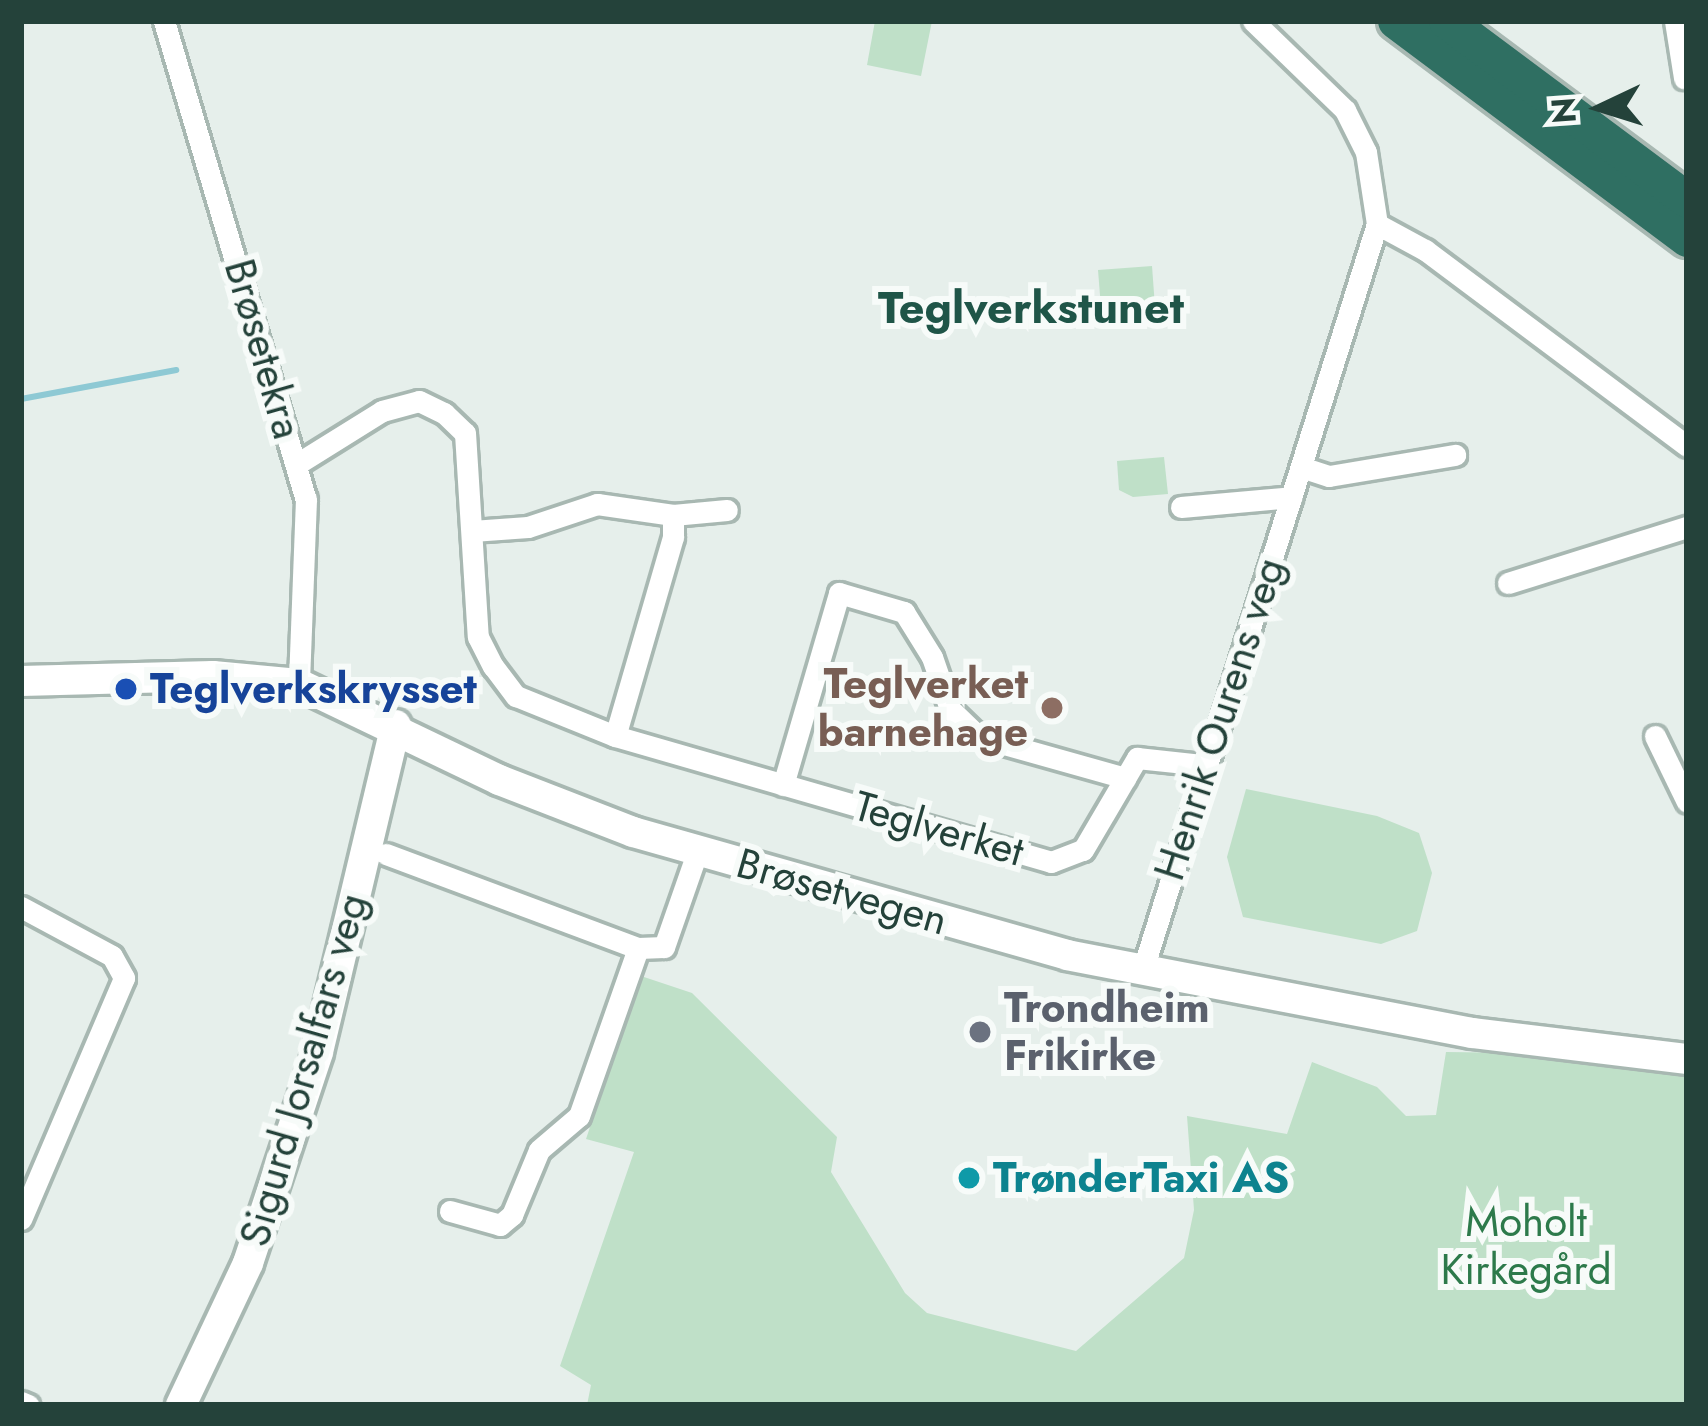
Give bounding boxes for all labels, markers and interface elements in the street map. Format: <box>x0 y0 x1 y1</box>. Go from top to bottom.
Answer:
north arrow <box>1540 48 1660 168</box>
text: N <box>1539 96 1588 125</box>
street label: Brøsetekra <box>213 254 313 444</box>
district label: Teglverkstunet <box>878 281 1184 335</box>
street label: Henrik Ourens veg <box>1144 552 1296 886</box>
place label: Teglverket barnehage <box>818 659 1028 758</box>
place label: Teglverkskrysset <box>150 664 477 714</box>
marker: Teglverkskrysset <box>113 676 139 702</box>
marker: Teglverket barnehage <box>1039 695 1065 721</box>
street label: Teglverket <box>848 781 1030 877</box>
street label: Brøsetvegen <box>731 838 953 946</box>
street label: Sigurd Jorsalfars veg <box>230 888 378 1252</box>
place label: Trondheim Frikirke <box>1004 983 1210 1082</box>
marker: Trondheim Frikirke <box>967 1019 993 1045</box>
place label: TrønderTaxi AS <box>993 1153 1289 1203</box>
marker: TrønderTaxi AS <box>956 1165 982 1191</box>
park label: Moholt Kirkegård <box>1440 1197 1612 1296</box>

